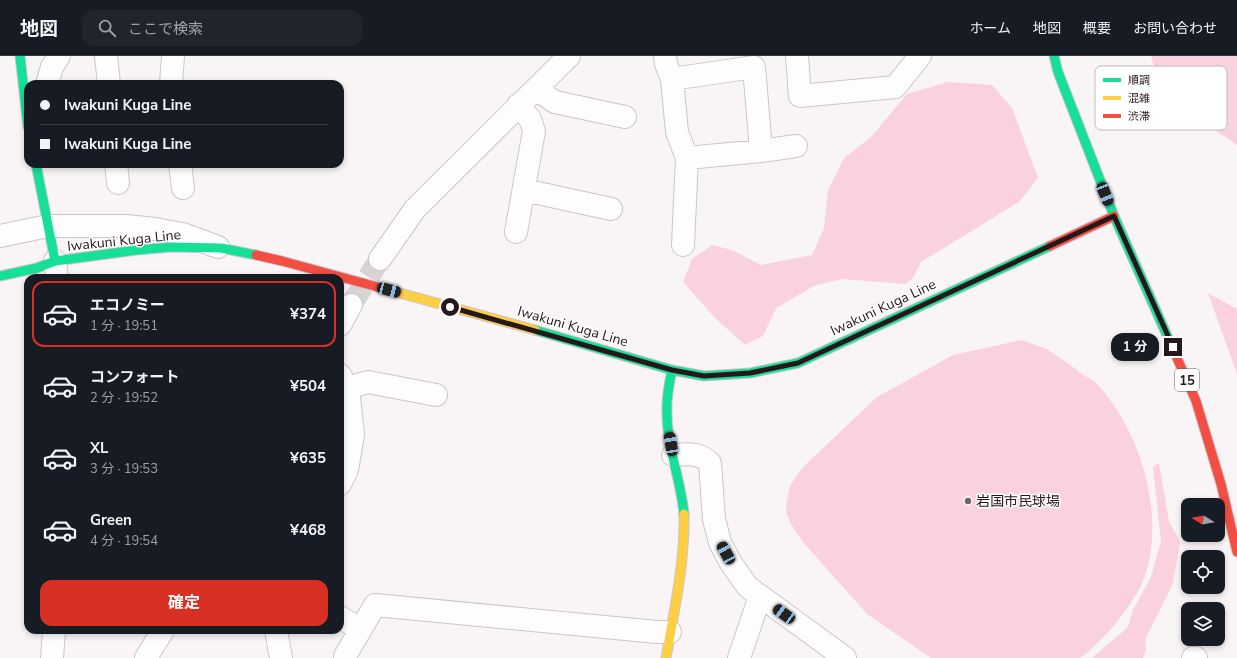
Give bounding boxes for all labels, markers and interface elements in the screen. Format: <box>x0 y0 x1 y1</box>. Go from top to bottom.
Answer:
search box <box>82 10 362 46</box>
text: 地図 <box>20 16 58 42</box>
icon: search <box>96 17 118 39</box>
text: ここで検索 <box>128 19 203 39</box>
text: ホーム <box>969 19 1011 38</box>
text: 地図 <box>1033 19 1061 38</box>
text: 概要 <box>1083 19 1111 38</box>
text: お問い合わせ <box>1133 19 1217 38</box>
legend <box>1095 66 1227 130</box>
text: 順調 <box>1128 73 1150 88</box>
text: 混雑 <box>1128 91 1150 106</box>
text: Iwakuni Kuga Line <box>64 95 191 115</box>
text: 渋滞 <box>1128 109 1150 124</box>
text: Iwakuni Kuga Line <box>64 134 191 154</box>
car <box>1095 181 1115 207</box>
street label: Iwakuni Kuga Line <box>66 225 182 256</box>
street label: Iwakuni Kuga Line <box>827 275 939 340</box>
car <box>376 281 402 299</box>
text: エコノミー <box>90 295 165 315</box>
icon: car <box>42 296 78 332</box>
route start <box>441 298 459 316</box>
street label: Iwakuni Kuga Line <box>515 302 630 351</box>
text: ¥374 <box>290 304 326 324</box>
text: 1 分 · 19:51 <box>90 317 158 335</box>
callout: 1 分 <box>1111 333 1159 361</box>
text: 1 分 <box>1123 338 1147 356</box>
route end <box>1164 338 1182 356</box>
text: コンフォート <box>90 367 180 387</box>
icon: car <box>42 368 78 404</box>
road number: 15 <box>1175 369 1199 391</box>
text: ¥504 <box>290 376 326 396</box>
text: 2 分 · 19:52 <box>90 389 158 407</box>
car <box>663 431 679 457</box>
text: XL <box>90 438 109 458</box>
icon: car <box>42 440 78 476</box>
text: ¥635 <box>290 448 326 468</box>
text: 3 分 · 19:53 <box>90 460 158 478</box>
place label: 岩国市民球場 <box>976 492 1060 511</box>
marker: 岩国市民球場 <box>963 496 973 506</box>
north arrow <box>1181 498 1225 542</box>
map controls <box>1181 498 1225 646</box>
text: Green <box>90 510 132 530</box>
icon: car <box>42 512 78 548</box>
text: ¥468 <box>290 520 326 540</box>
text: 4 分 · 19:54 <box>90 532 158 550</box>
car <box>715 540 737 566</box>
button: locate <box>1181 550 1225 594</box>
button: 確定 <box>40 580 328 626</box>
car <box>771 602 797 626</box>
button: layers <box>1181 602 1225 646</box>

